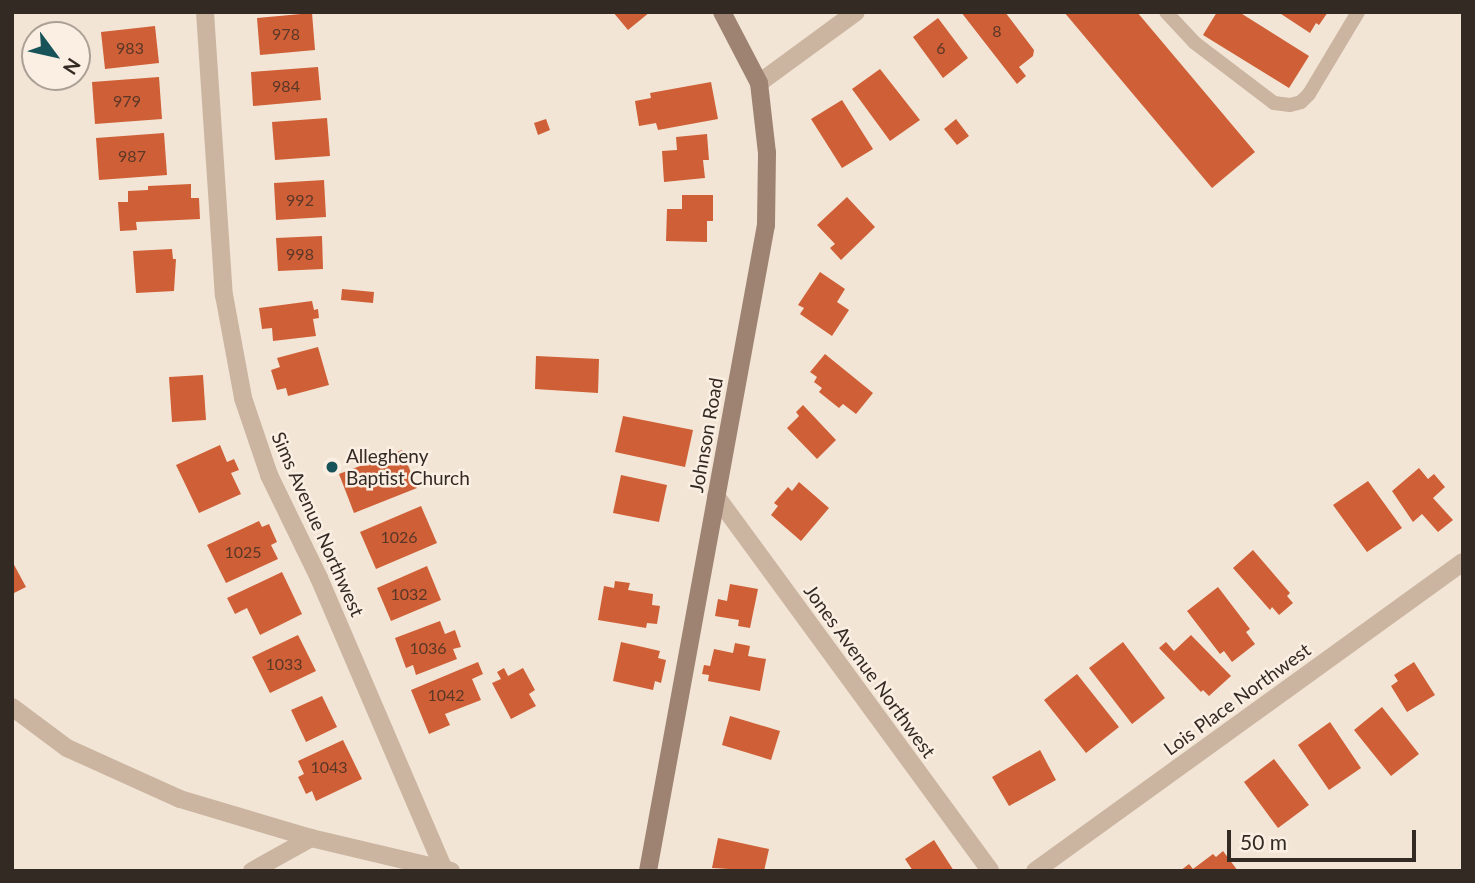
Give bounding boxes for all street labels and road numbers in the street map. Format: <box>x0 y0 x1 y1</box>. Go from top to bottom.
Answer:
street label: Johnson Road <box>685 376 727 494</box>
street label: Sims Avenue Northwest <box>267 428 369 620</box>
street label: Jones Avenue Northwest <box>799 580 941 762</box>
street label: Lois Place Northwest <box>1159 638 1315 760</box>

